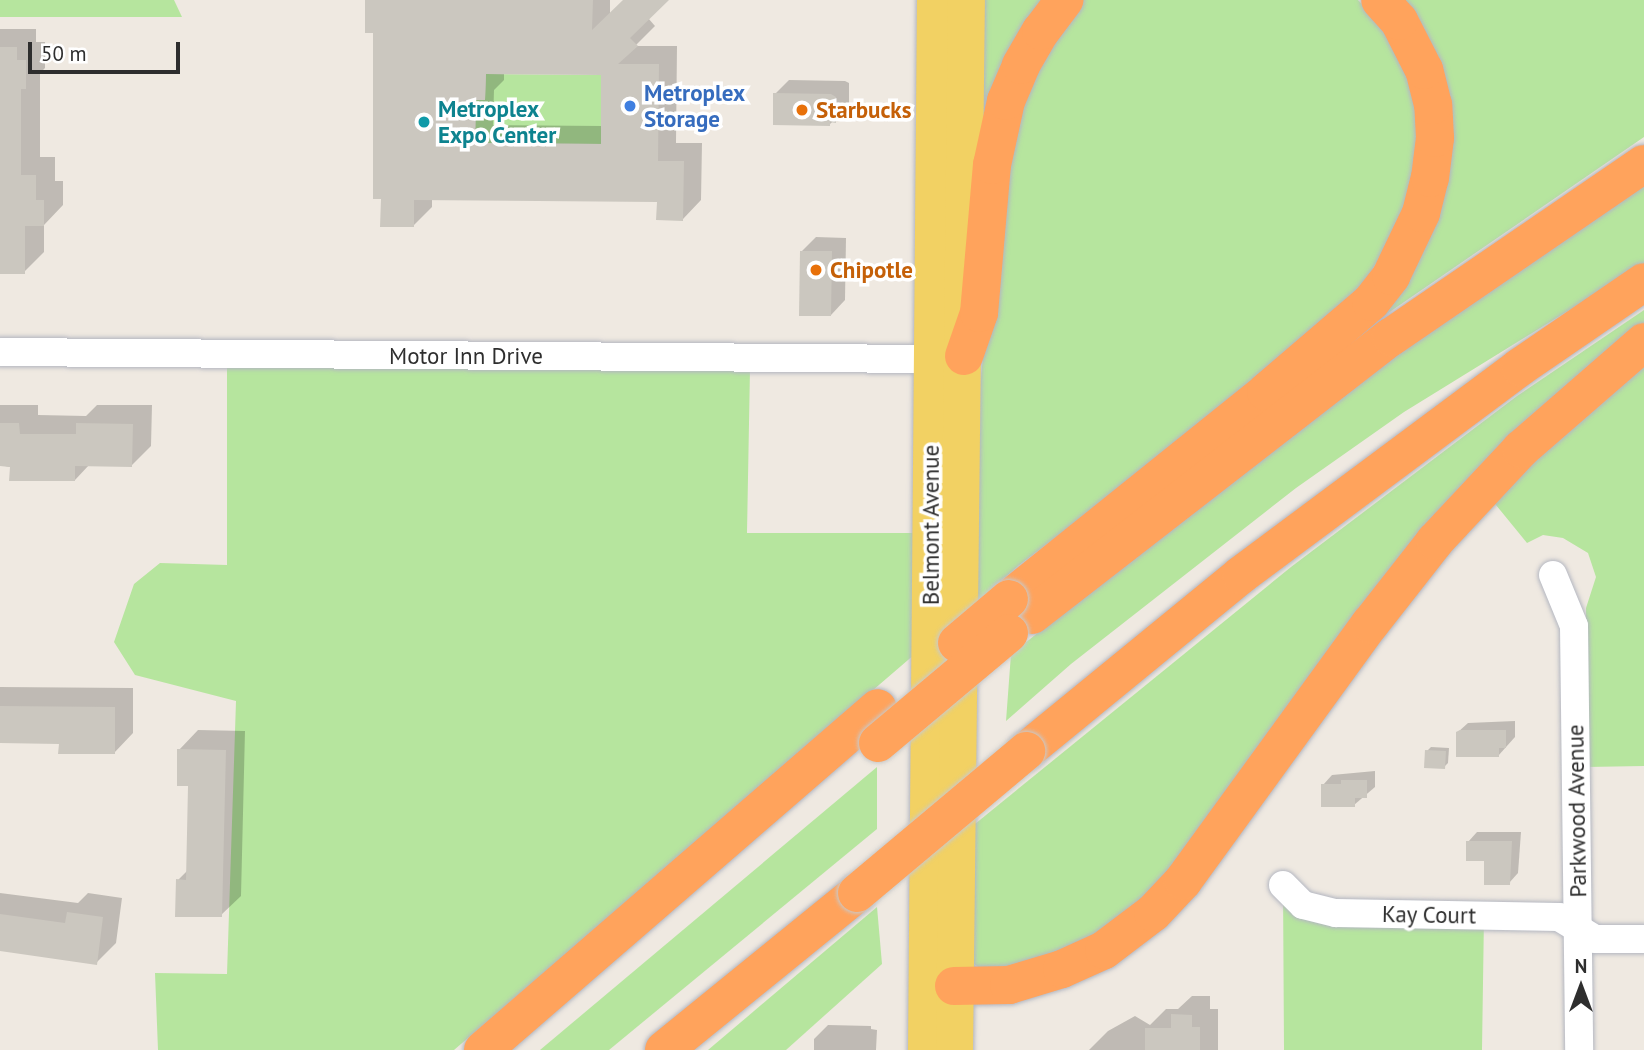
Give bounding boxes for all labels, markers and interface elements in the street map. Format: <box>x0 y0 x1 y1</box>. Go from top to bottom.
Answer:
scale bar <box>32 28 184 72</box>
text: 50 m <box>41 40 87 67</box>
place label: Metroplex Storage <box>644 79 745 133</box>
place label: Metroplex Expo Center <box>438 95 557 149</box>
place label: Starbucks <box>816 96 911 124</box>
marker: Metroplex Storage <box>622 98 638 114</box>
marker: Starbucks <box>794 102 810 118</box>
marker: Metroplex Expo Center <box>416 114 432 130</box>
place label: Chipotle <box>830 256 913 284</box>
marker: Chipotle <box>808 262 824 278</box>
street label: Motor Inn Drive <box>389 342 543 370</box>
street label: Belmont Avenue <box>917 444 945 606</box>
street label: Parkwood Avenue <box>1562 724 1592 898</box>
street label: Kay Court <box>1381 900 1477 930</box>
north arrow <box>1546 952 1616 1022</box>
text: N <box>1575 954 1587 978</box>

